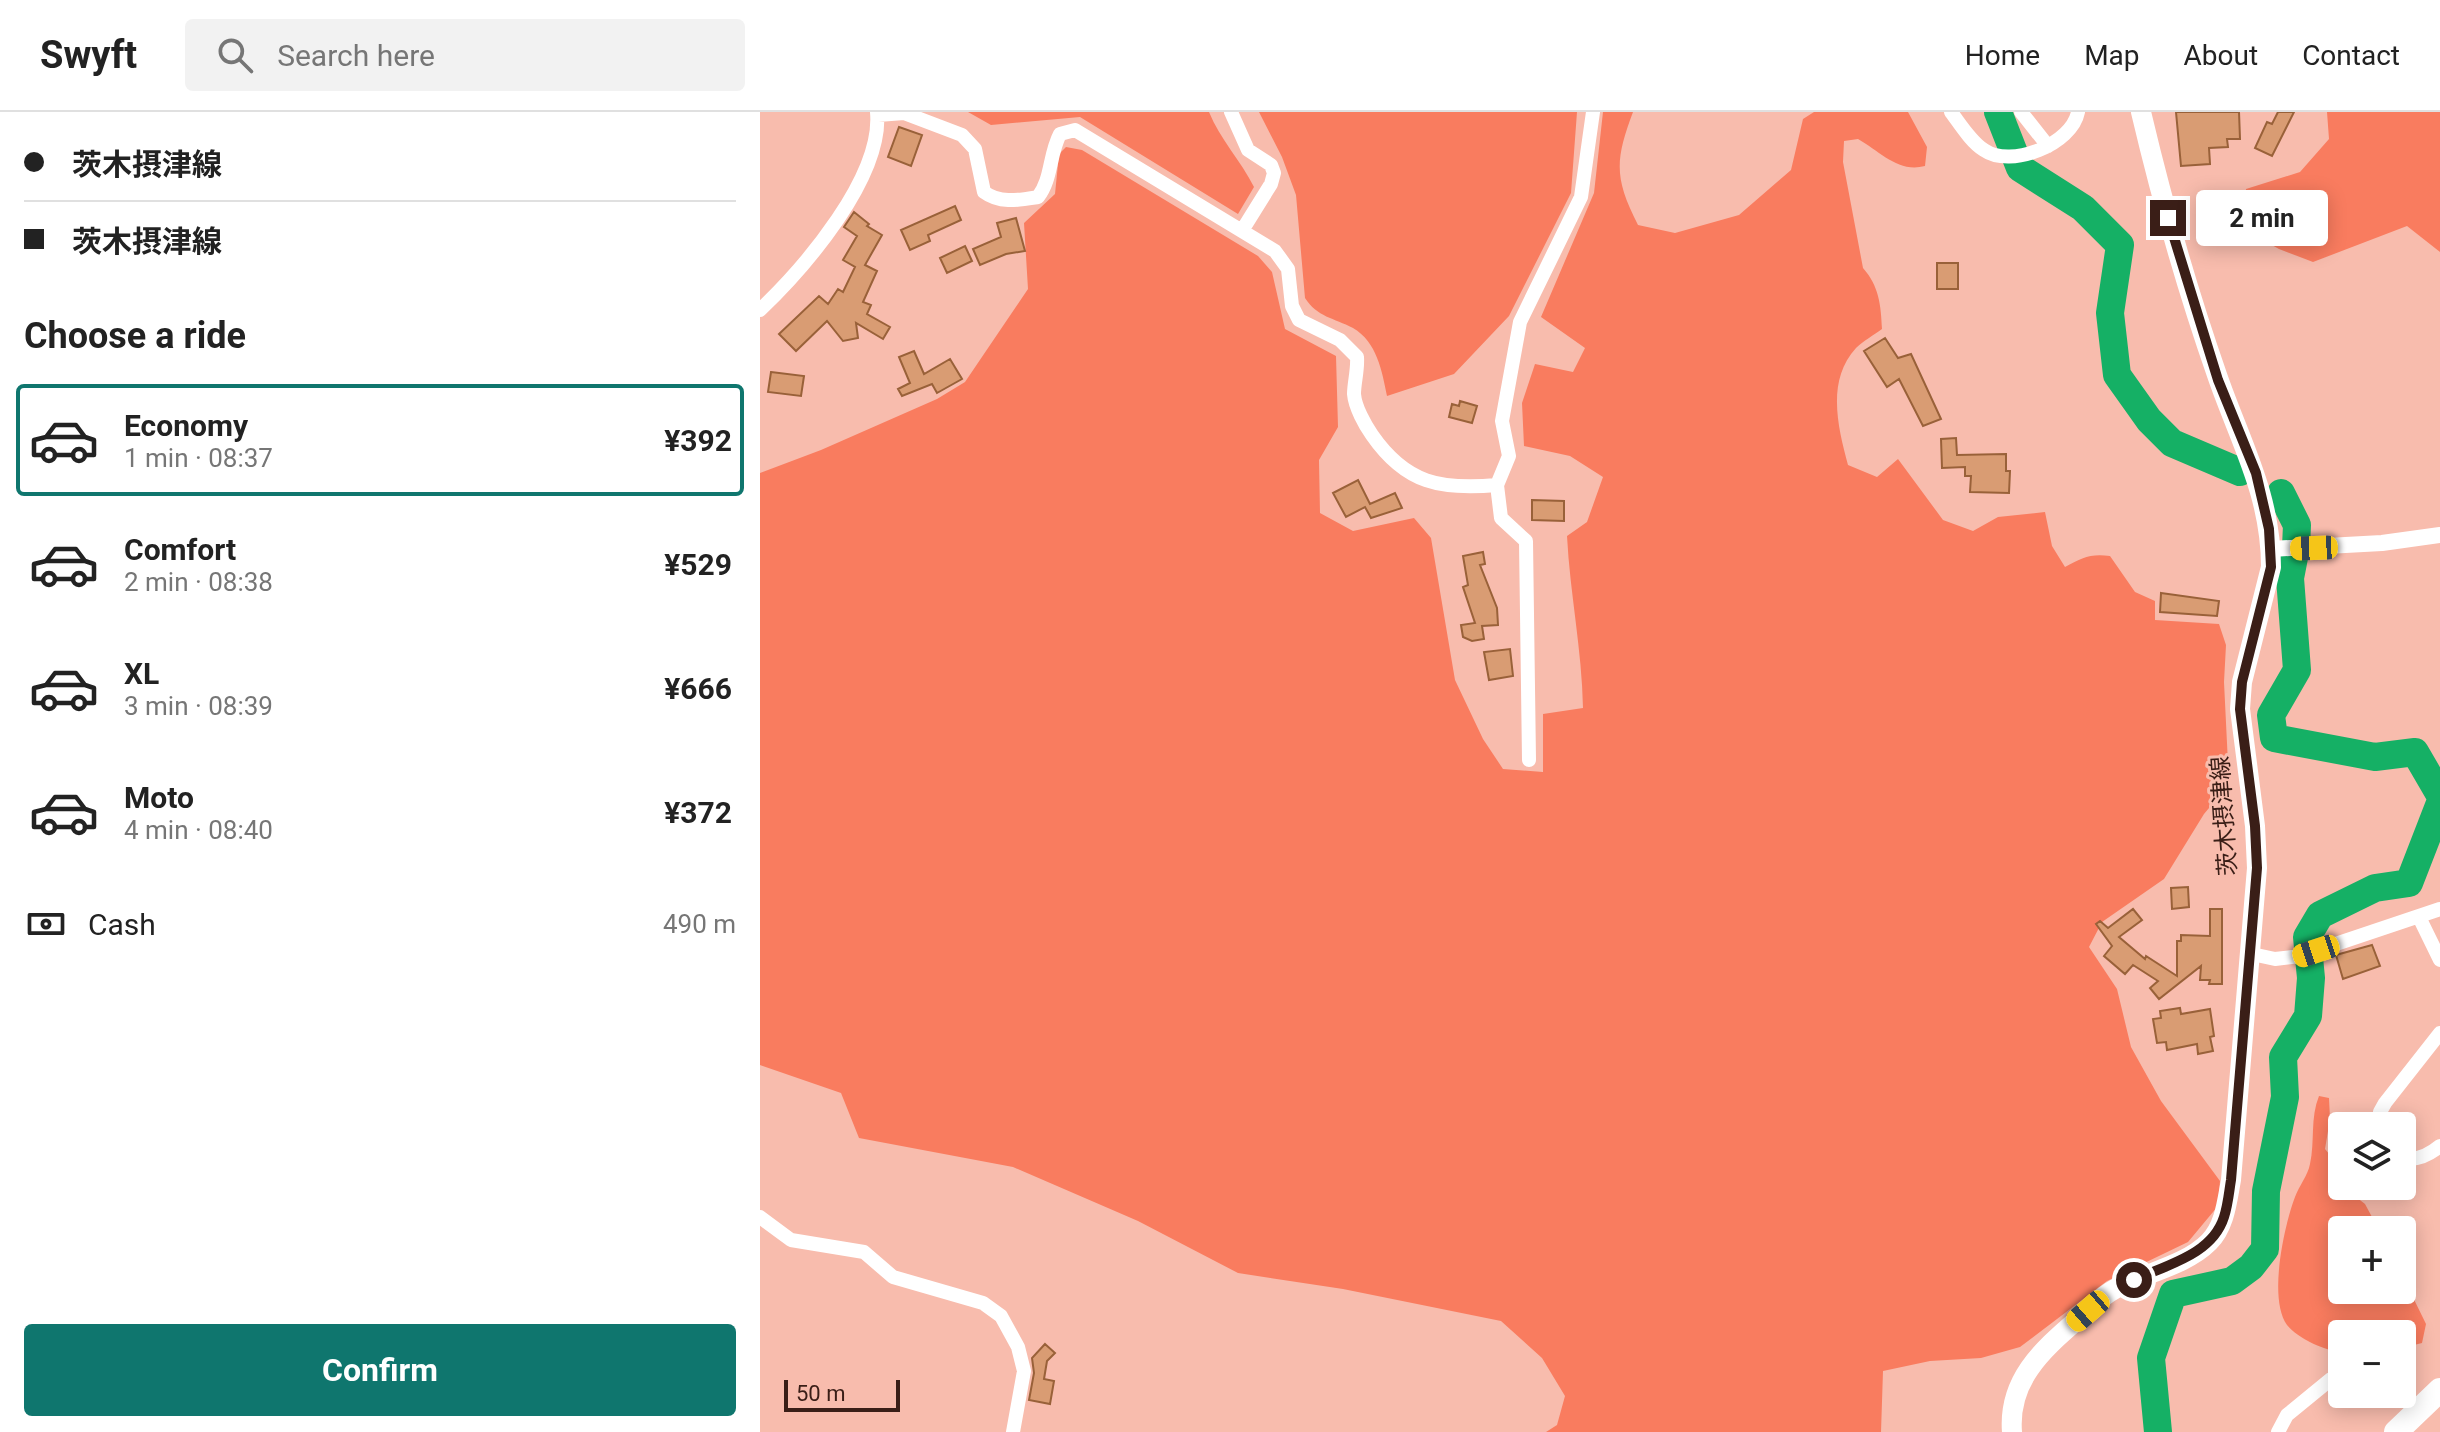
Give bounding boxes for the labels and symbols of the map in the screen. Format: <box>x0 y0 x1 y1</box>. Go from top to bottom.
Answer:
callout: 2 min <box>2196 190 2328 246</box>
route end <box>2150 200 2186 236</box>
car <box>2290 535 2338 561</box>
street label: 茨木摂津線 <box>2206 755 2242 877</box>
car <box>2289 932 2343 970</box>
route start <box>2116 1262 2152 1298</box>
car <box>2062 1286 2114 1336</box>
scale bar <box>784 1376 900 1412</box>

